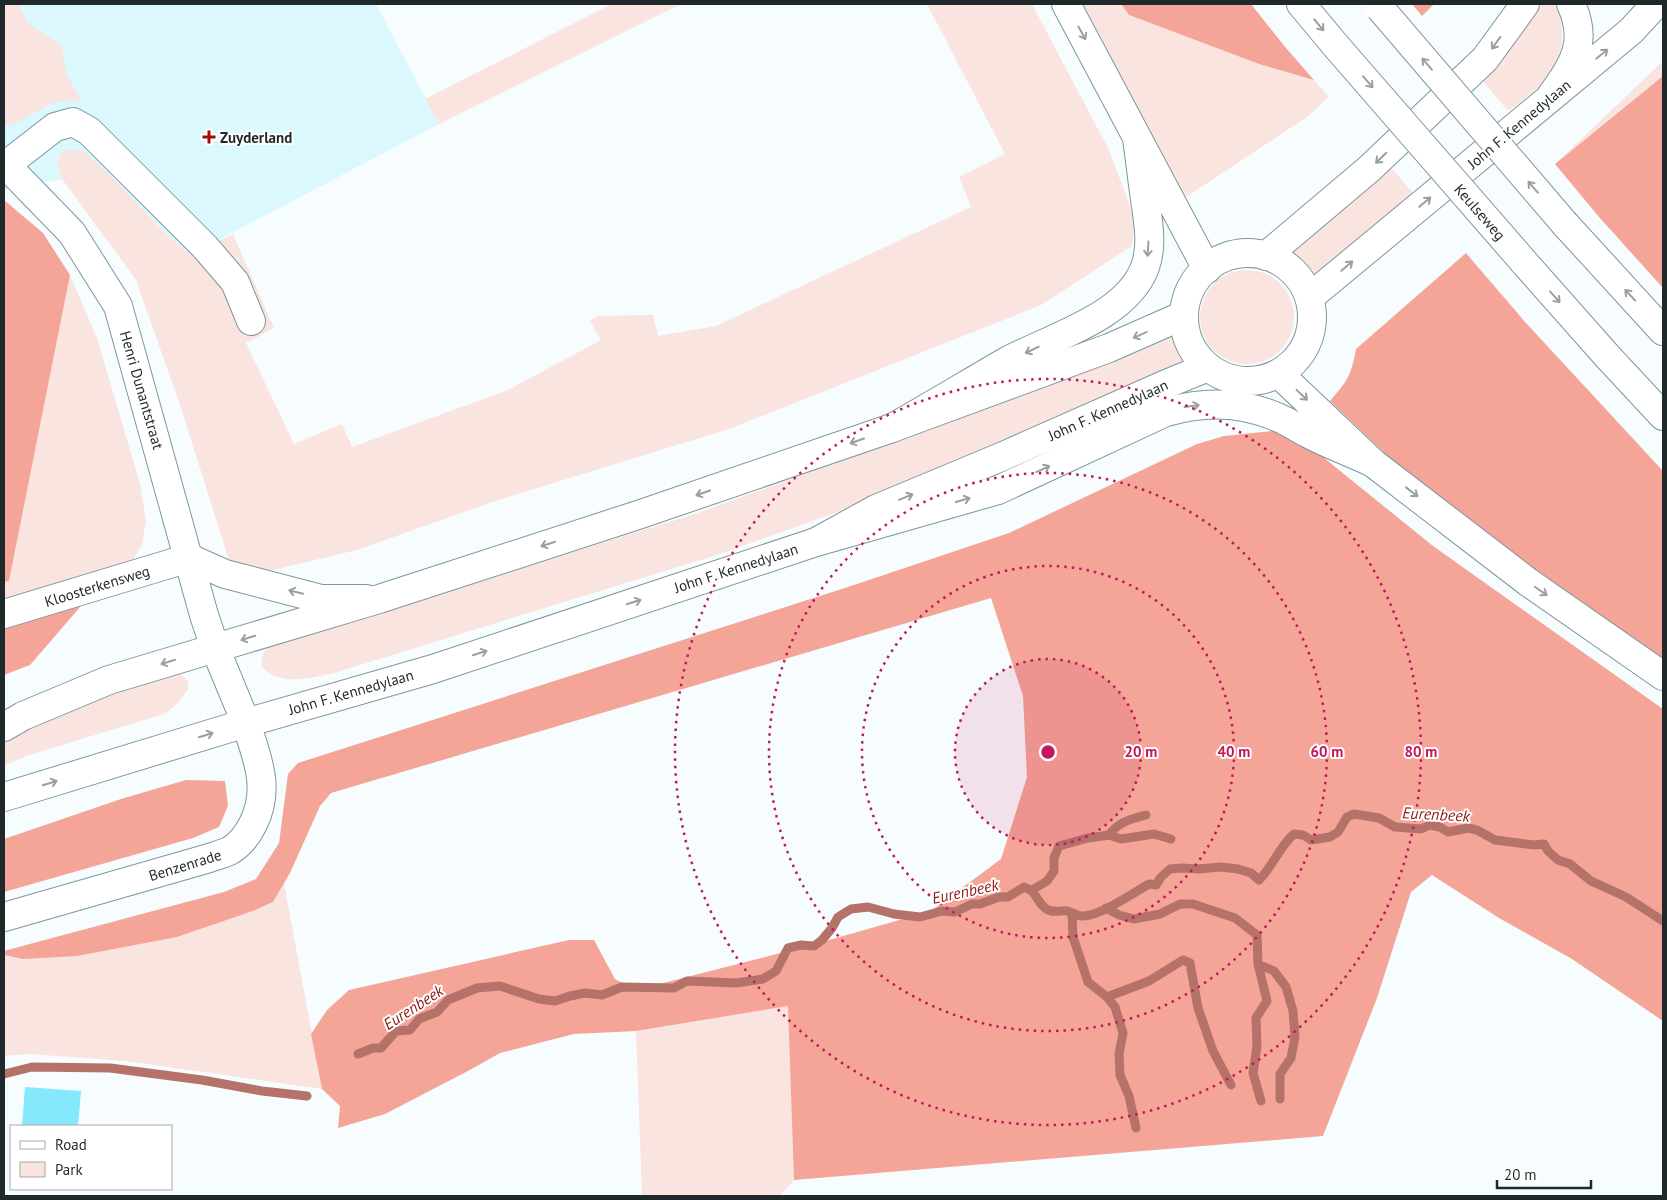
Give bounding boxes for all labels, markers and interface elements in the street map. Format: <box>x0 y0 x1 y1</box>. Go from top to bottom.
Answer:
one-way arrow <box>1313 18 1324 31</box>
one-way arrow <box>1077 25 1087 40</box>
one-way arrow <box>1491 36 1502 49</box>
one-way arrow <box>1595 49 1608 60</box>
one-way arrow <box>1422 57 1433 70</box>
street label: John F. Kennedylaan <box>1463 75 1575 173</box>
one-way arrow <box>1363 76 1374 89</box>
place label: Zuyderland <box>220 128 292 147</box>
marker: Zuyderland <box>202 130 216 144</box>
one-way arrow <box>1375 152 1388 164</box>
street label: Keulseweg <box>1450 180 1510 244</box>
one-way arrow <box>1527 181 1539 194</box>
one-way arrow <box>1418 197 1431 208</box>
one-way arrow <box>1144 241 1153 257</box>
one-way arrow <box>1340 261 1353 272</box>
one-way arrow <box>1624 289 1636 302</box>
one-way arrow <box>1549 290 1560 303</box>
street label: Henri Dunantstraat <box>116 329 168 451</box>
one-way arrow <box>1133 330 1148 340</box>
one-way arrow <box>1025 345 1040 355</box>
street label: John F. Kennedylaan <box>1044 375 1171 445</box>
one-way arrow <box>1296 389 1308 401</box>
one-way arrow <box>1184 401 1200 411</box>
one-way arrow <box>849 436 865 446</box>
one-way arrow <box>1035 464 1050 474</box>
one-way arrow <box>1405 487 1418 498</box>
one-way arrow <box>696 489 711 498</box>
one-way arrow <box>898 491 913 501</box>
one-way arrow <box>955 494 971 504</box>
street label: John F. Kennedylaan <box>671 539 800 597</box>
one-way arrow <box>541 540 557 550</box>
street label: Kloosterkensweg <box>42 561 152 611</box>
one-way arrow <box>1534 586 1548 596</box>
one-way arrow <box>288 587 304 597</box>
one-way arrow <box>626 597 641 606</box>
one-way arrow <box>240 634 256 644</box>
one-way arrow <box>471 648 487 658</box>
one-way arrow <box>161 658 177 668</box>
street label: John F. Kennedylaan <box>285 665 416 719</box>
one-way arrow <box>197 730 213 740</box>
text: 20 m <box>1125 742 1157 761</box>
text: 40 m <box>1218 742 1250 761</box>
text: 60 m <box>1311 742 1343 761</box>
text: 80 m <box>1405 742 1437 761</box>
centre of rings <box>1039 743 1057 761</box>
one-way arrow <box>42 777 58 787</box>
water label: Eurenbeek <box>1402 802 1471 826</box>
street label: Benzenrade <box>146 845 224 885</box>
water label: Eurenbeek <box>930 874 1001 908</box>
water label: Eurenbeek <box>379 980 448 1034</box>
legend <box>10 1125 172 1190</box>
text: Road <box>55 1135 87 1154</box>
scale bar <box>1497 1158 1591 1190</box>
text: Park <box>55 1160 83 1179</box>
text: 20 m <box>1504 1165 1537 1184</box>

